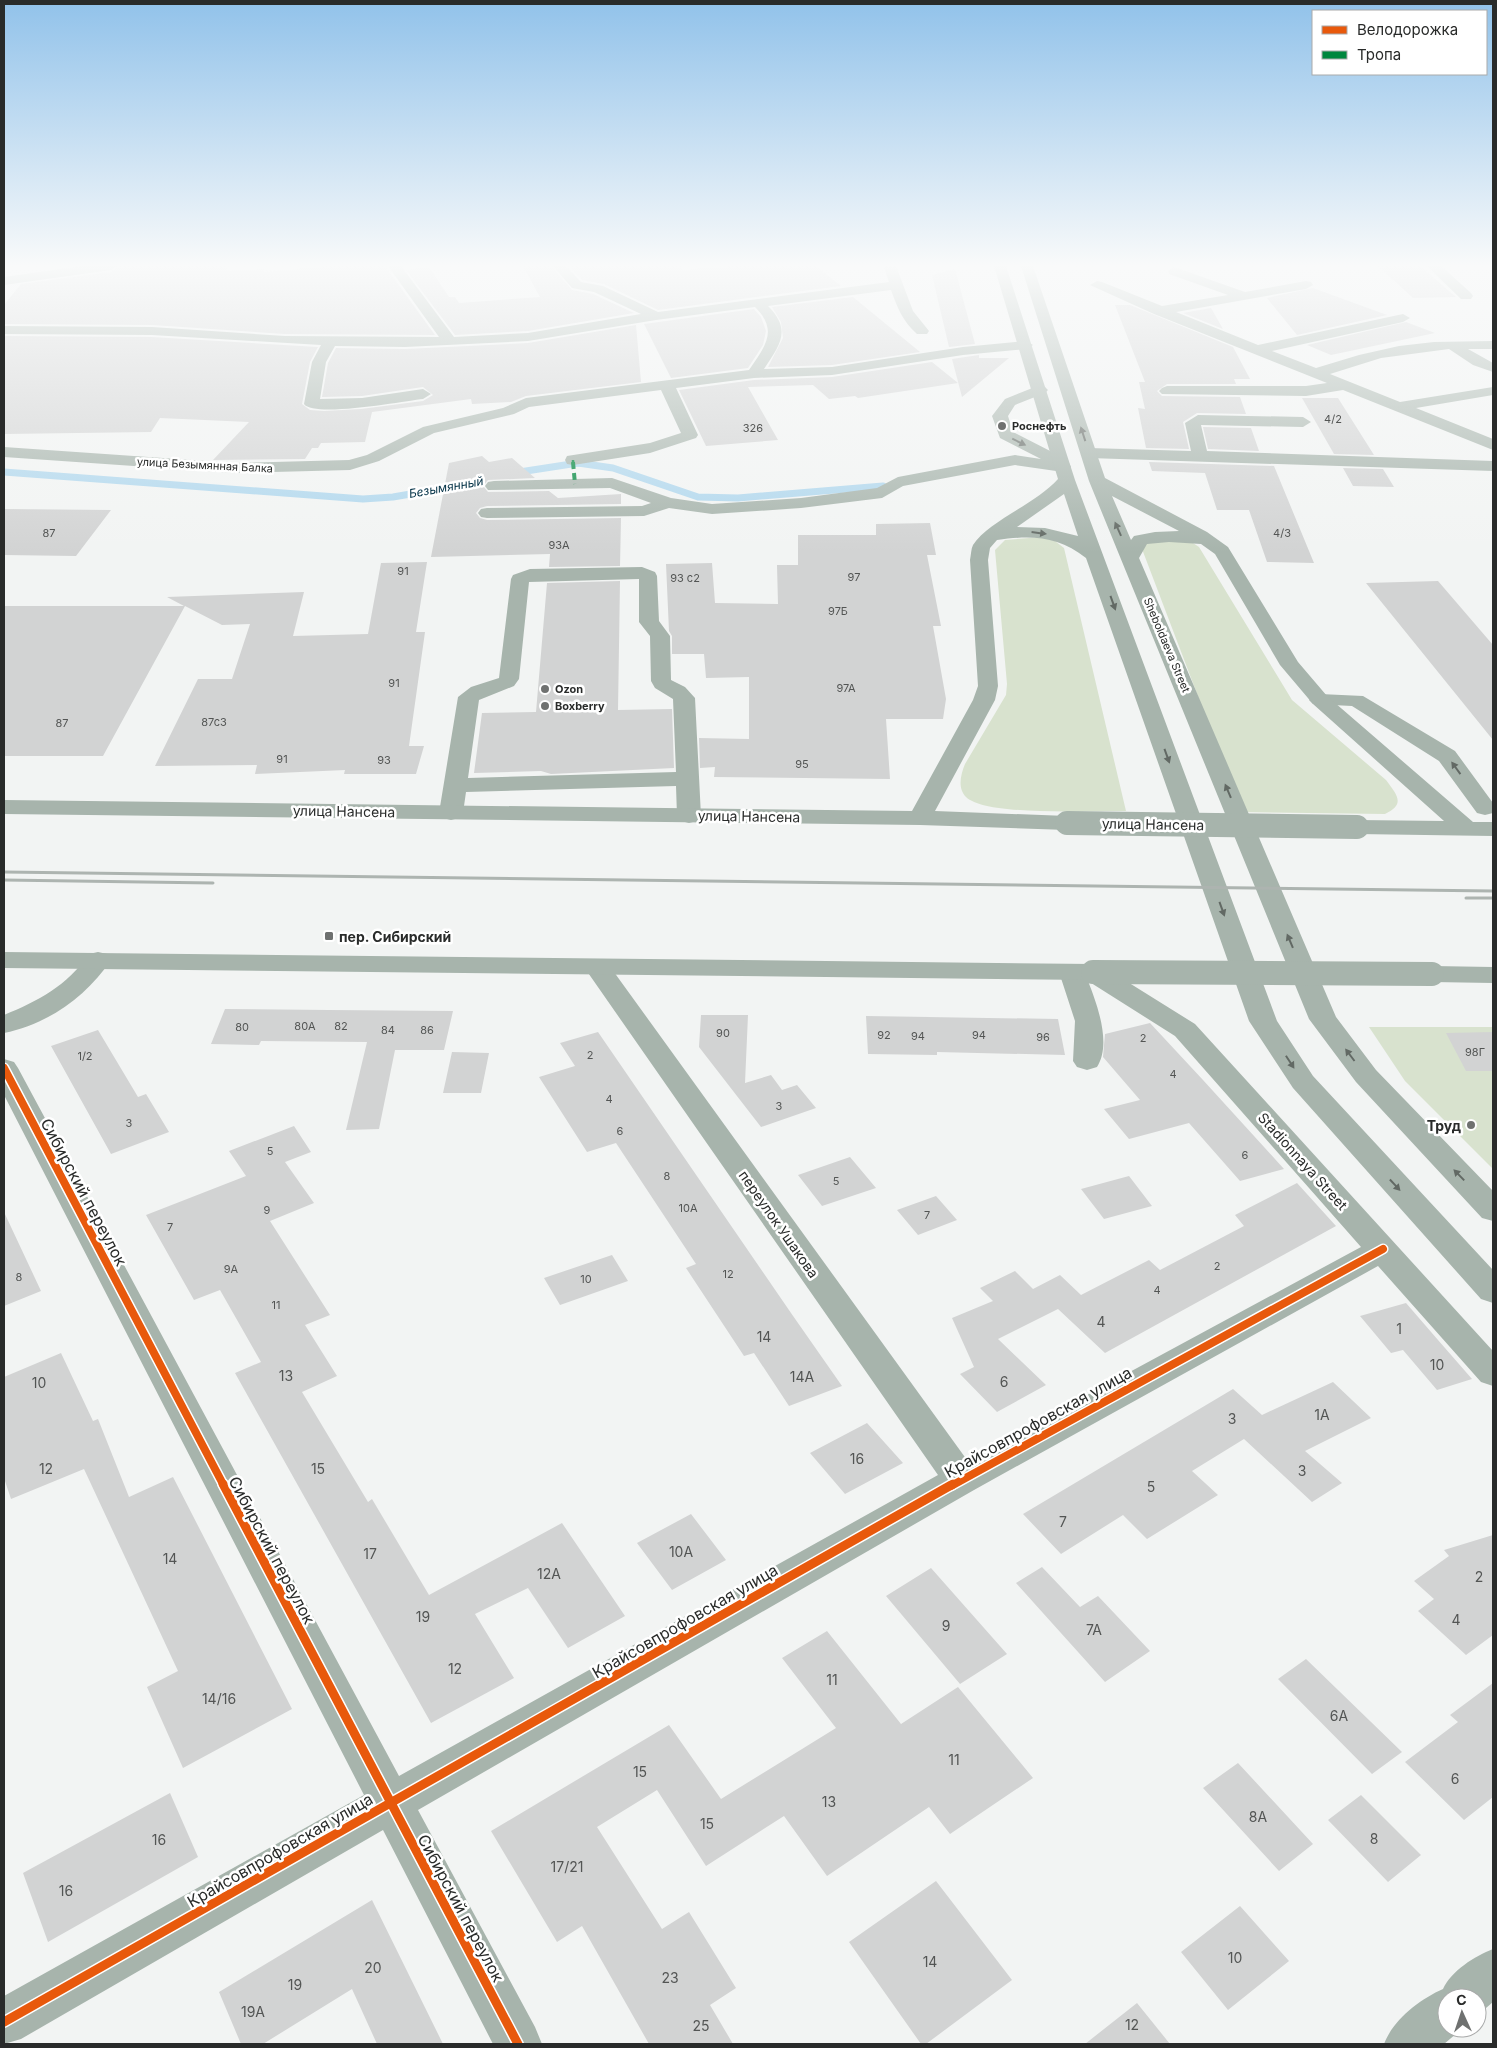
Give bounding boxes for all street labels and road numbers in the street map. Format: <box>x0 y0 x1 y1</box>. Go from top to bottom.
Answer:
street label: улица Безымянная Балка <box>137 454 273 476</box>
street label: Sheboldaeva Street <box>1141 596 1193 695</box>
street label: улица Нансена <box>293 802 395 820</box>
street label: улица Нансена <box>698 807 800 825</box>
street label: улица Нансена <box>1102 815 1204 833</box>
street label: Stadionnaya Street <box>1255 1109 1351 1214</box>
street label: Сибирский переулок <box>37 1115 132 1270</box>
street label: переулок Ушакова <box>736 1167 822 1281</box>
street label: Крайсовпрофовская улица <box>941 1362 1135 1482</box>
street label: Сибирский переулок <box>225 1473 320 1628</box>
street label: Крайсовпрофовская улица <box>589 1560 781 1682</box>
street label: Крайсовпрофовская улица <box>184 1789 376 1911</box>
street label: Сибирский переулок <box>414 1831 509 1986</box>

